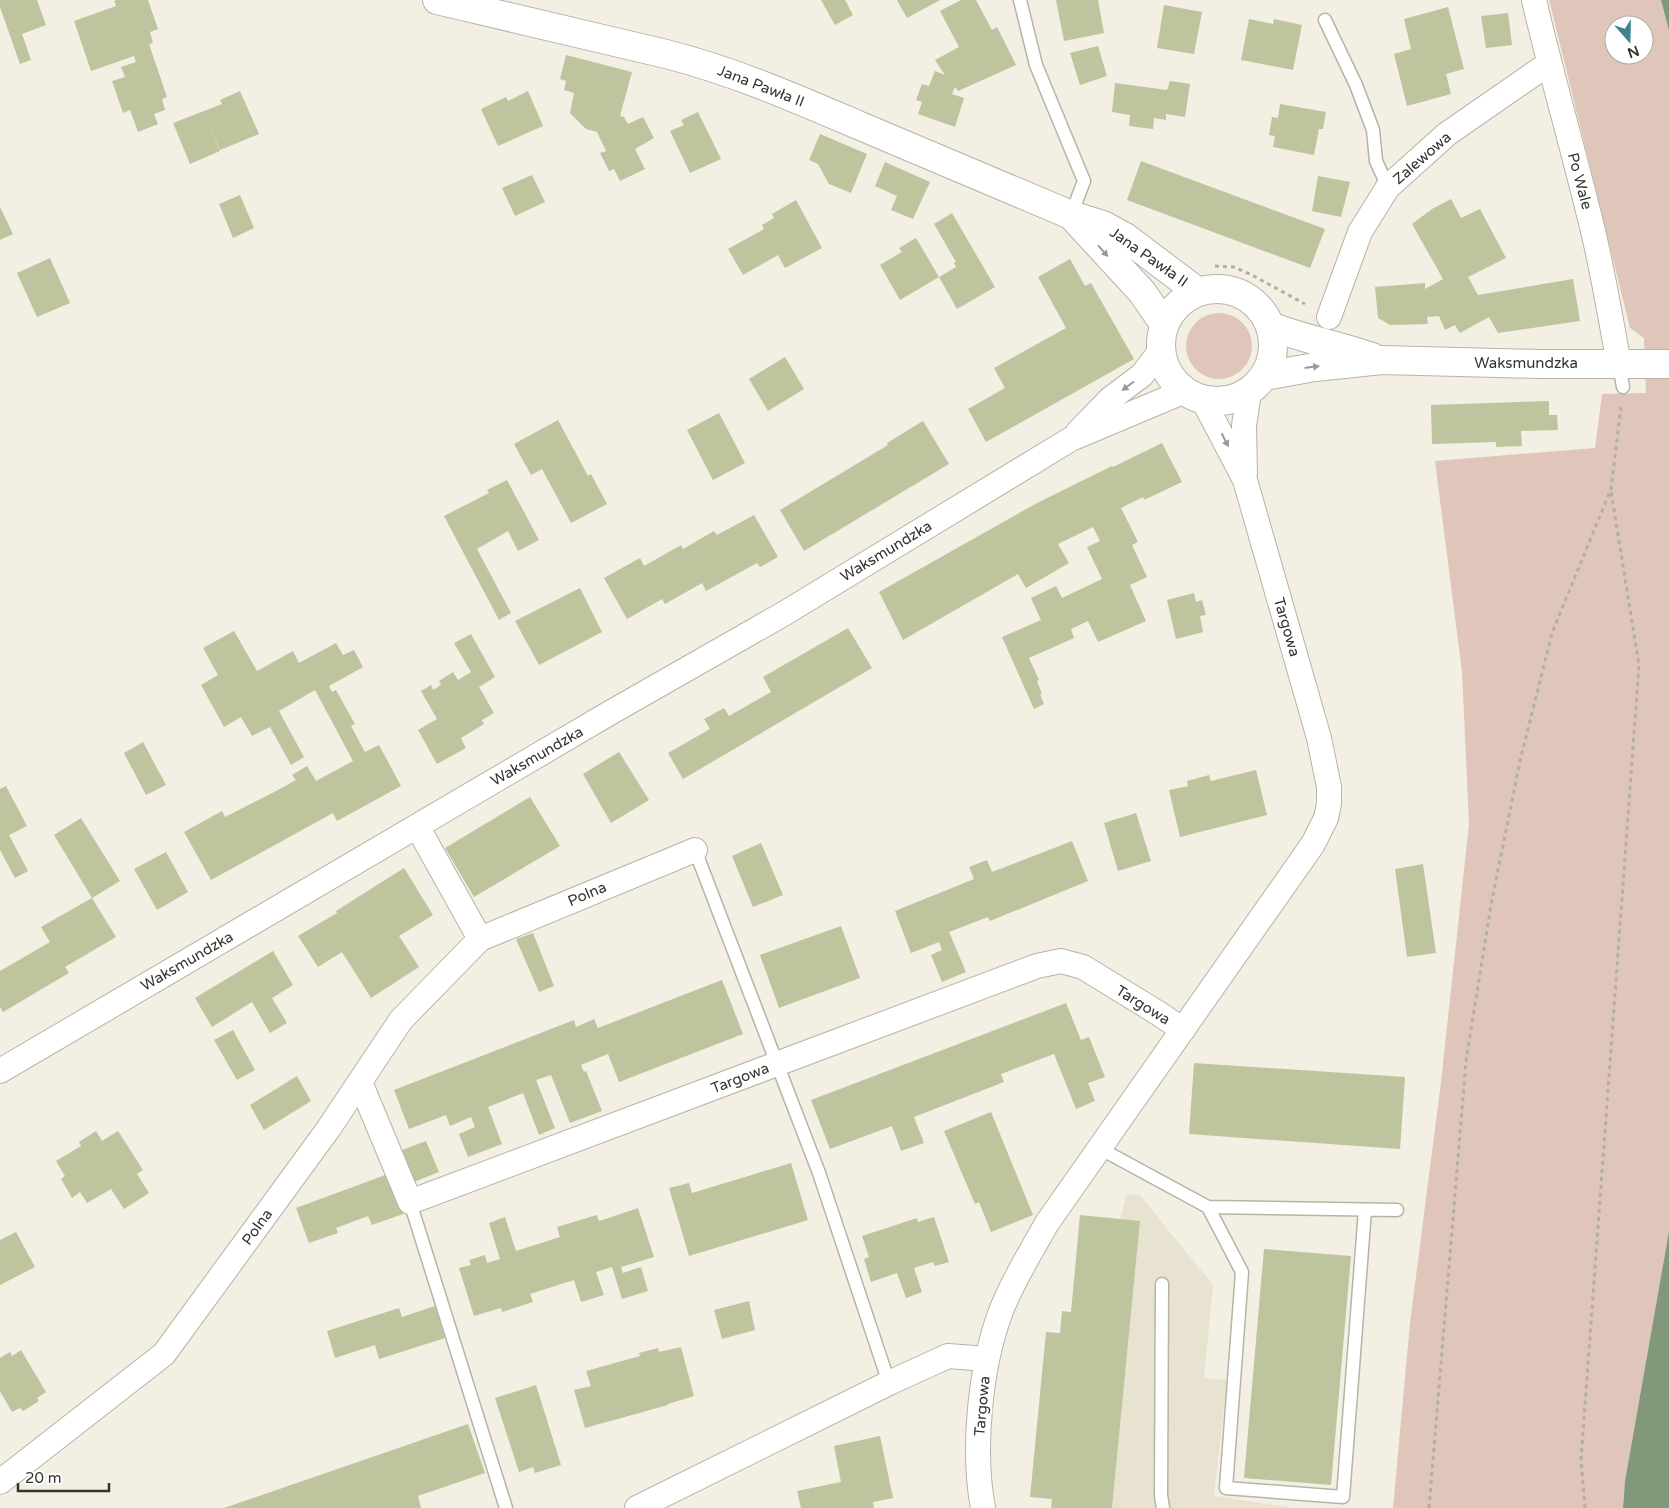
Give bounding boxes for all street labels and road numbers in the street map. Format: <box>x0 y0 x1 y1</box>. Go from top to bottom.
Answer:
street label: Jana Pawła II <box>715 61 807 111</box>
street label: Zalewowa <box>1389 128 1455 188</box>
street label: Po Wale <box>1564 151 1596 211</box>
street label: Jana Pawła II <box>1106 223 1192 291</box>
street label: Waksmundzka <box>1474 354 1578 372</box>
street label: Waksmundzka <box>837 517 935 585</box>
street label: Targowa <box>1270 595 1304 659</box>
street label: Waksmundzka <box>488 722 586 790</box>
street label: Polna <box>565 878 609 910</box>
street label: Waksmundzka <box>138 927 236 995</box>
street label: Targowa <box>1113 981 1173 1029</box>
street label: Targowa <box>708 1059 772 1097</box>
street label: Polna <box>238 1205 276 1249</box>
street label: Targowa <box>970 1375 994 1437</box>

